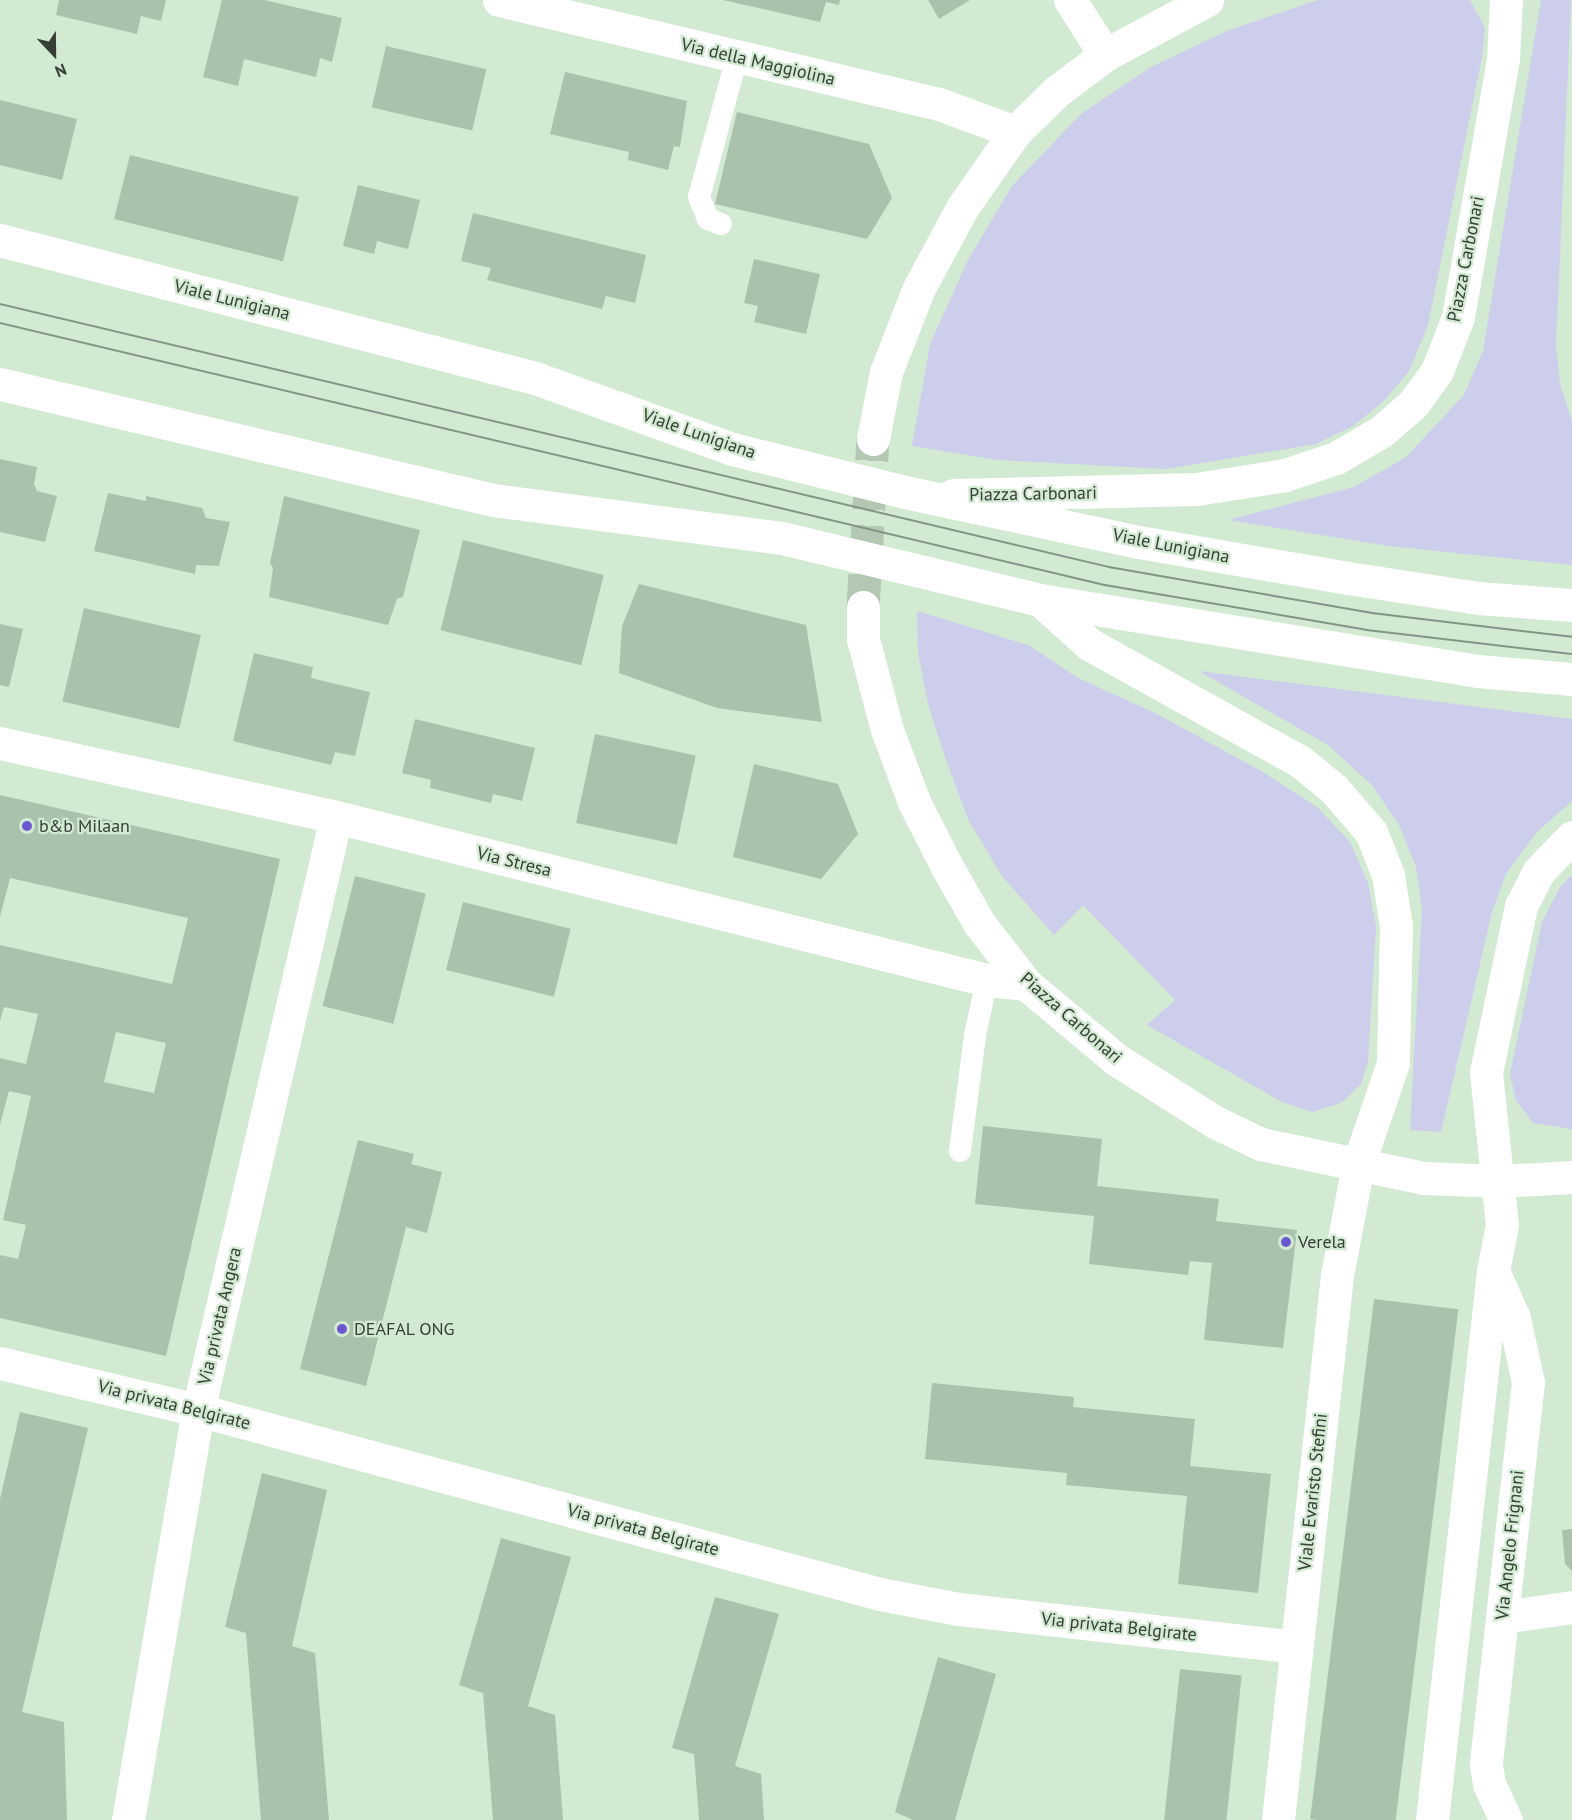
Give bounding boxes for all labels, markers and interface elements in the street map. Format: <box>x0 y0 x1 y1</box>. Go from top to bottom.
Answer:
north arrow <box>24 24 84 84</box>
street label: Via della Maggiolina <box>679 34 837 90</box>
text: N <box>52 59 69 82</box>
street label: Piazza Carbonari <box>1443 194 1489 324</box>
street label: Viale Lunigiana <box>172 275 292 325</box>
street label: Viale Lunigiana <box>639 404 759 464</box>
street label: Piazza Carbonari <box>969 482 1097 506</box>
street label: Viale Lunigiana <box>1111 524 1231 568</box>
place label: b&b Milaan <box>39 815 130 837</box>
marker: b&b Milaan <box>20 819 34 833</box>
street label: Via Stresa <box>474 842 554 882</box>
street label: Piazza Carbonari <box>1016 968 1126 1068</box>
place label: Verela <box>1298 1231 1346 1253</box>
marker: Verela <box>1279 1235 1293 1249</box>
street label: Via privata Angera <box>194 1245 246 1387</box>
place label: DEAFAL ONG <box>354 1318 455 1340</box>
marker: DEAFAL ONG <box>335 1322 349 1336</box>
street label: Via privata Belgirate <box>96 1376 252 1434</box>
street label: Viale Evaristo Stefini <box>1294 1412 1332 1572</box>
street label: Via Angelo Frignani <box>1491 1469 1529 1621</box>
street label: Via privata Belgirate <box>565 1499 721 1561</box>
street label: Via privata Belgirate <box>1040 1608 1198 1646</box>

